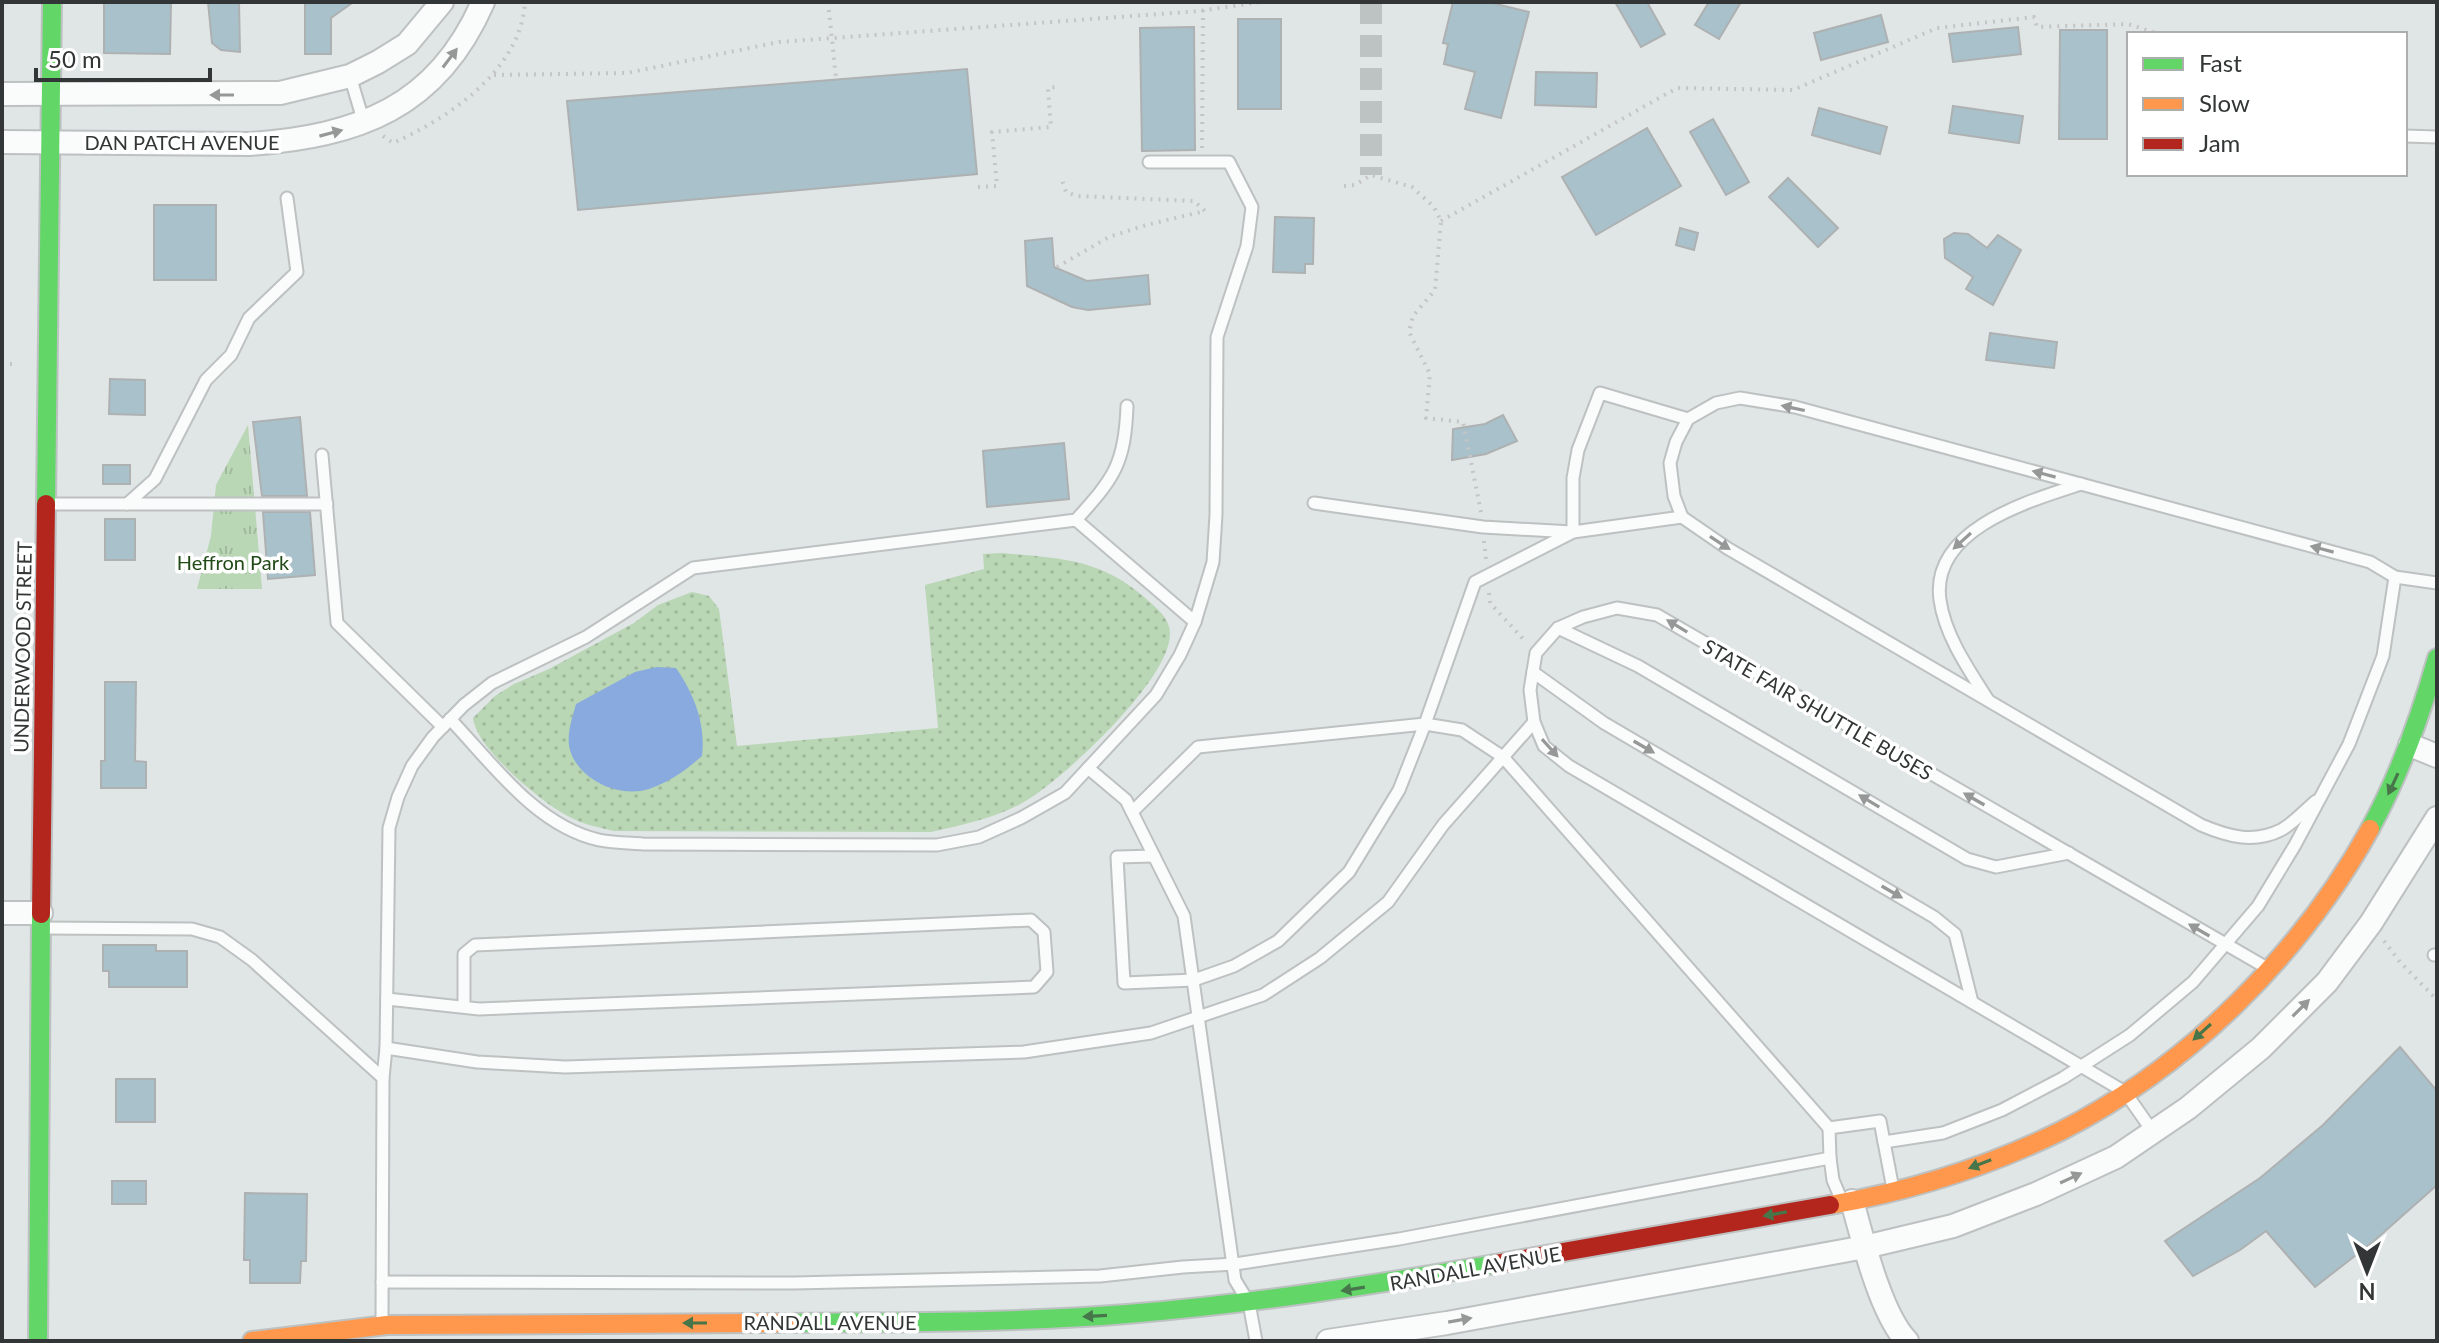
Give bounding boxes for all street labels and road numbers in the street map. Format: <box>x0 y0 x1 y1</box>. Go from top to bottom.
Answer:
street label: DAN PATCH AVENUE <box>84 130 280 154</box>
street label: UNDERWOOD STREET <box>8 541 36 753</box>
street label: STATE FAIR SHUTTLE BUSES <box>1699 633 1937 785</box>
street label: RANDALL AVENUE <box>1388 1241 1562 1295</box>
street label: RANDALL AVENUE <box>743 1310 917 1334</box>

